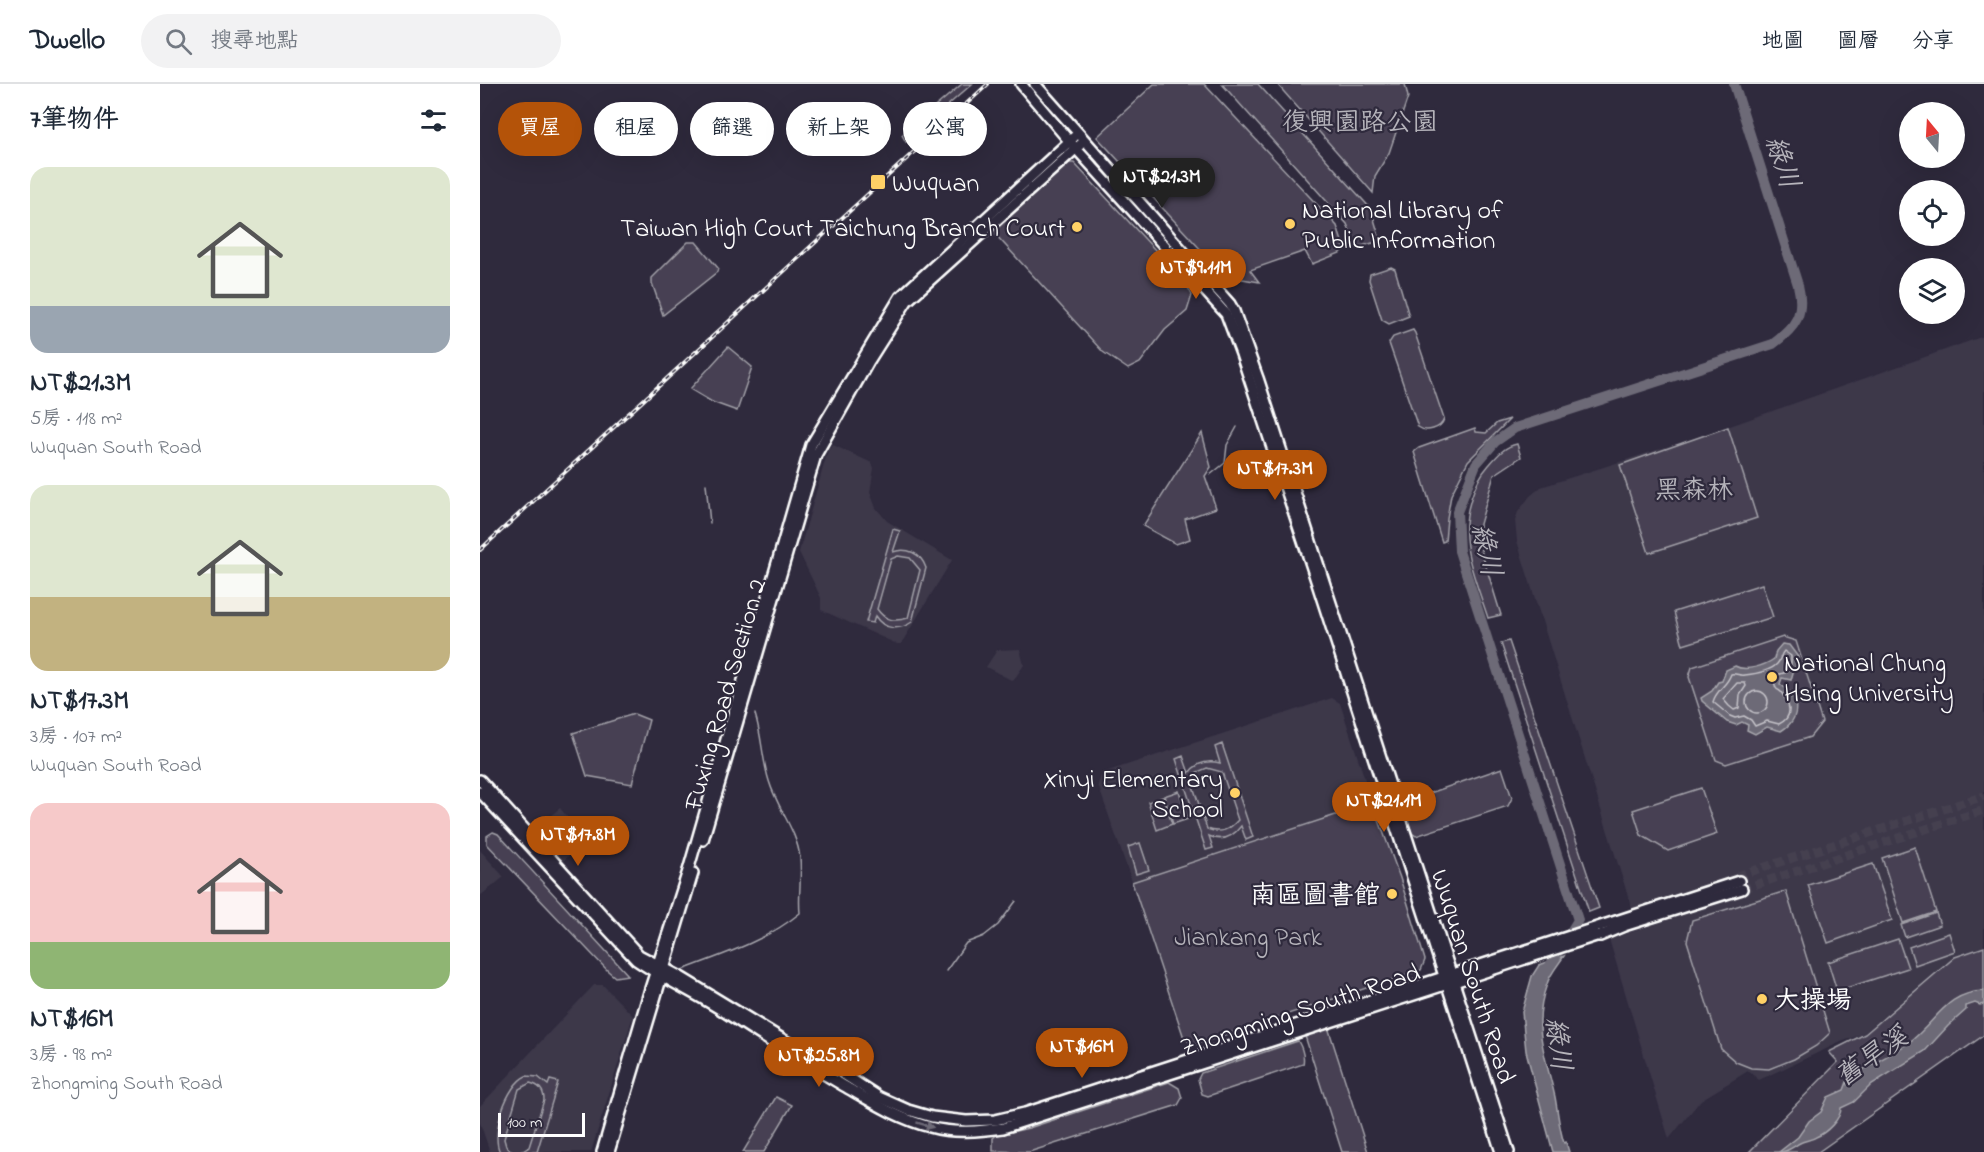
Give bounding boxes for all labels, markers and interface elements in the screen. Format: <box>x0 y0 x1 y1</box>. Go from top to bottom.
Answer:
search box <box>141 14 561 68</box>
text: Dwello <box>30 21 105 62</box>
icon: search <box>162 25 195 58</box>
text: 搜尋地點 <box>210 26 298 58</box>
text: 地圖 <box>1762 27 1804 57</box>
text: 圖層 <box>1837 27 1879 57</box>
text: 分享 <box>1912 27 1954 57</box>
text: 7筆物件 <box>30 102 119 140</box>
chip: 買屋 <box>498 102 582 156</box>
chip: 租屋 <box>594 102 678 156</box>
chip: 篩選 <box>690 102 774 156</box>
chip: 新上架 <box>786 102 891 156</box>
chip: 公寓 <box>903 102 987 156</box>
north arrow <box>1899 102 1965 168</box>
map controls <box>1899 102 1965 324</box>
icon: filters <box>417 104 450 137</box>
park label: 復興園路公園 <box>1282 105 1438 143</box>
water label: 綠川 <box>1754 131 1808 195</box>
pin: NT$21.3M <box>1100 158 1224 209</box>
text: NT$21.3M <box>1123 163 1201 192</box>
place label: Wuquan <box>892 166 979 204</box>
marker: Wuquan <box>869 173 887 191</box>
button: locate <box>1899 180 1965 246</box>
place label: National Library of Public Information <box>1302 193 1504 261</box>
icon: home <box>186 206 294 314</box>
place label: Taiwan High Court Taichung Branch Court <box>620 211 1065 249</box>
marker: National Library of Public Information <box>1283 217 1297 231</box>
marker: Taiwan High Court Taichung Branch Court <box>1070 220 1084 234</box>
pin: NT$9.11M <box>1134 249 1258 300</box>
text: NT$9.11M <box>1160 254 1232 283</box>
button: layers <box>1899 258 1965 324</box>
text: NT$21.3M <box>30 365 131 403</box>
text: 5房 · 118 m² <box>30 405 122 434</box>
text: Wuquan South Road <box>30 434 202 463</box>
pin: NT$17.3M <box>1213 450 1337 501</box>
text: NT$17.3M <box>1237 455 1313 484</box>
park label: 黑森林 <box>1655 473 1733 511</box>
water label: 綠川 <box>1460 520 1509 582</box>
icon: home <box>186 524 294 632</box>
street label: Fuxing Road Section 2 <box>675 575 778 816</box>
place label: National Chung Hsing University <box>1784 646 1954 714</box>
marker: National Chung Hsing University <box>1765 670 1779 684</box>
text: NT$17.3M <box>30 683 129 721</box>
text: 3房 · 107 m² <box>30 723 122 752</box>
text: Wuquan South Road <box>30 752 202 781</box>
place label: Xinyi Elementary School <box>1043 762 1223 830</box>
pin: NT$21.1M <box>1322 782 1446 833</box>
marker: Xinyi Elementary School <box>1228 786 1242 800</box>
text: NT$21.1M <box>1346 787 1422 816</box>
pin: NT$17.8M <box>516 816 640 867</box>
text: NT$17.8M <box>540 821 616 850</box>
icon: home <box>186 842 294 950</box>
street label: Wuquan South Road <box>1419 865 1524 1089</box>
place label: 南區圖書館 <box>1250 878 1380 916</box>
marker: 南區圖書館 <box>1385 887 1399 901</box>
park label: Jiankang Park <box>1174 920 1322 958</box>
street label: Zhongming South Road <box>1176 955 1426 1069</box>
place label: 大操場 <box>1774 983 1852 1021</box>
marker: 大操場 <box>1755 992 1769 1006</box>
text: NT$16M <box>30 1001 114 1039</box>
water label: 綠川 <box>1534 1015 1579 1074</box>
water label: 舊旱溪 <box>1828 1018 1918 1097</box>
pin: NT$16M <box>1033 1028 1131 1079</box>
text: NT$16M <box>1050 1033 1114 1062</box>
pin: NT$25.8M <box>757 1037 881 1088</box>
text: 3房 · 98 m² <box>30 1041 113 1070</box>
text: NT$25.8M <box>778 1042 860 1071</box>
text: Zhongming South Road <box>30 1070 222 1099</box>
scale bar <box>498 1110 585 1138</box>
text: 100 m <box>507 1111 542 1135</box>
one-way arrow <box>916 1121 934 1130</box>

